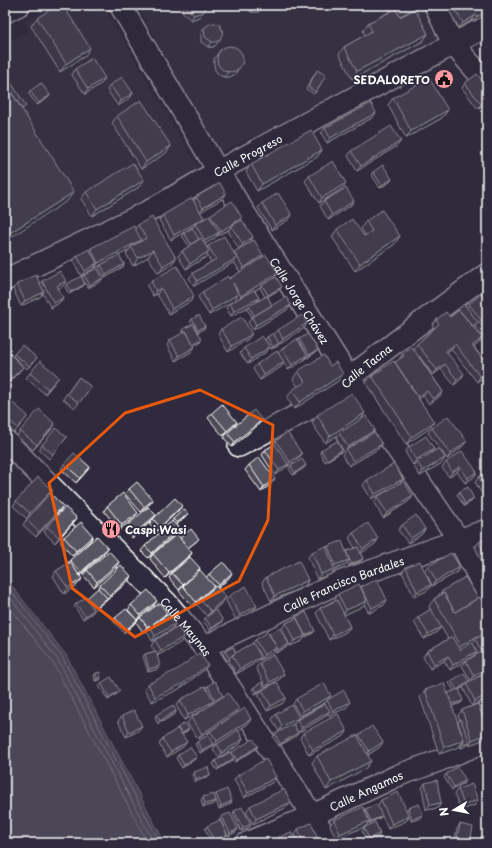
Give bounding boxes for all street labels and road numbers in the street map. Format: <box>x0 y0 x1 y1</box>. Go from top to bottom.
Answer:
street label: Calle Progreso <box>210 130 285 181</box>
street label: Calle Jorge Chávez <box>266 254 334 347</box>
street label: Calle Tacna <box>336 340 395 391</box>
street label: Calle Francisco Bardales <box>280 552 406 617</box>
street label: Calle Maynas <box>157 593 216 659</box>
street label: Calle Angamos <box>326 766 405 815</box>

